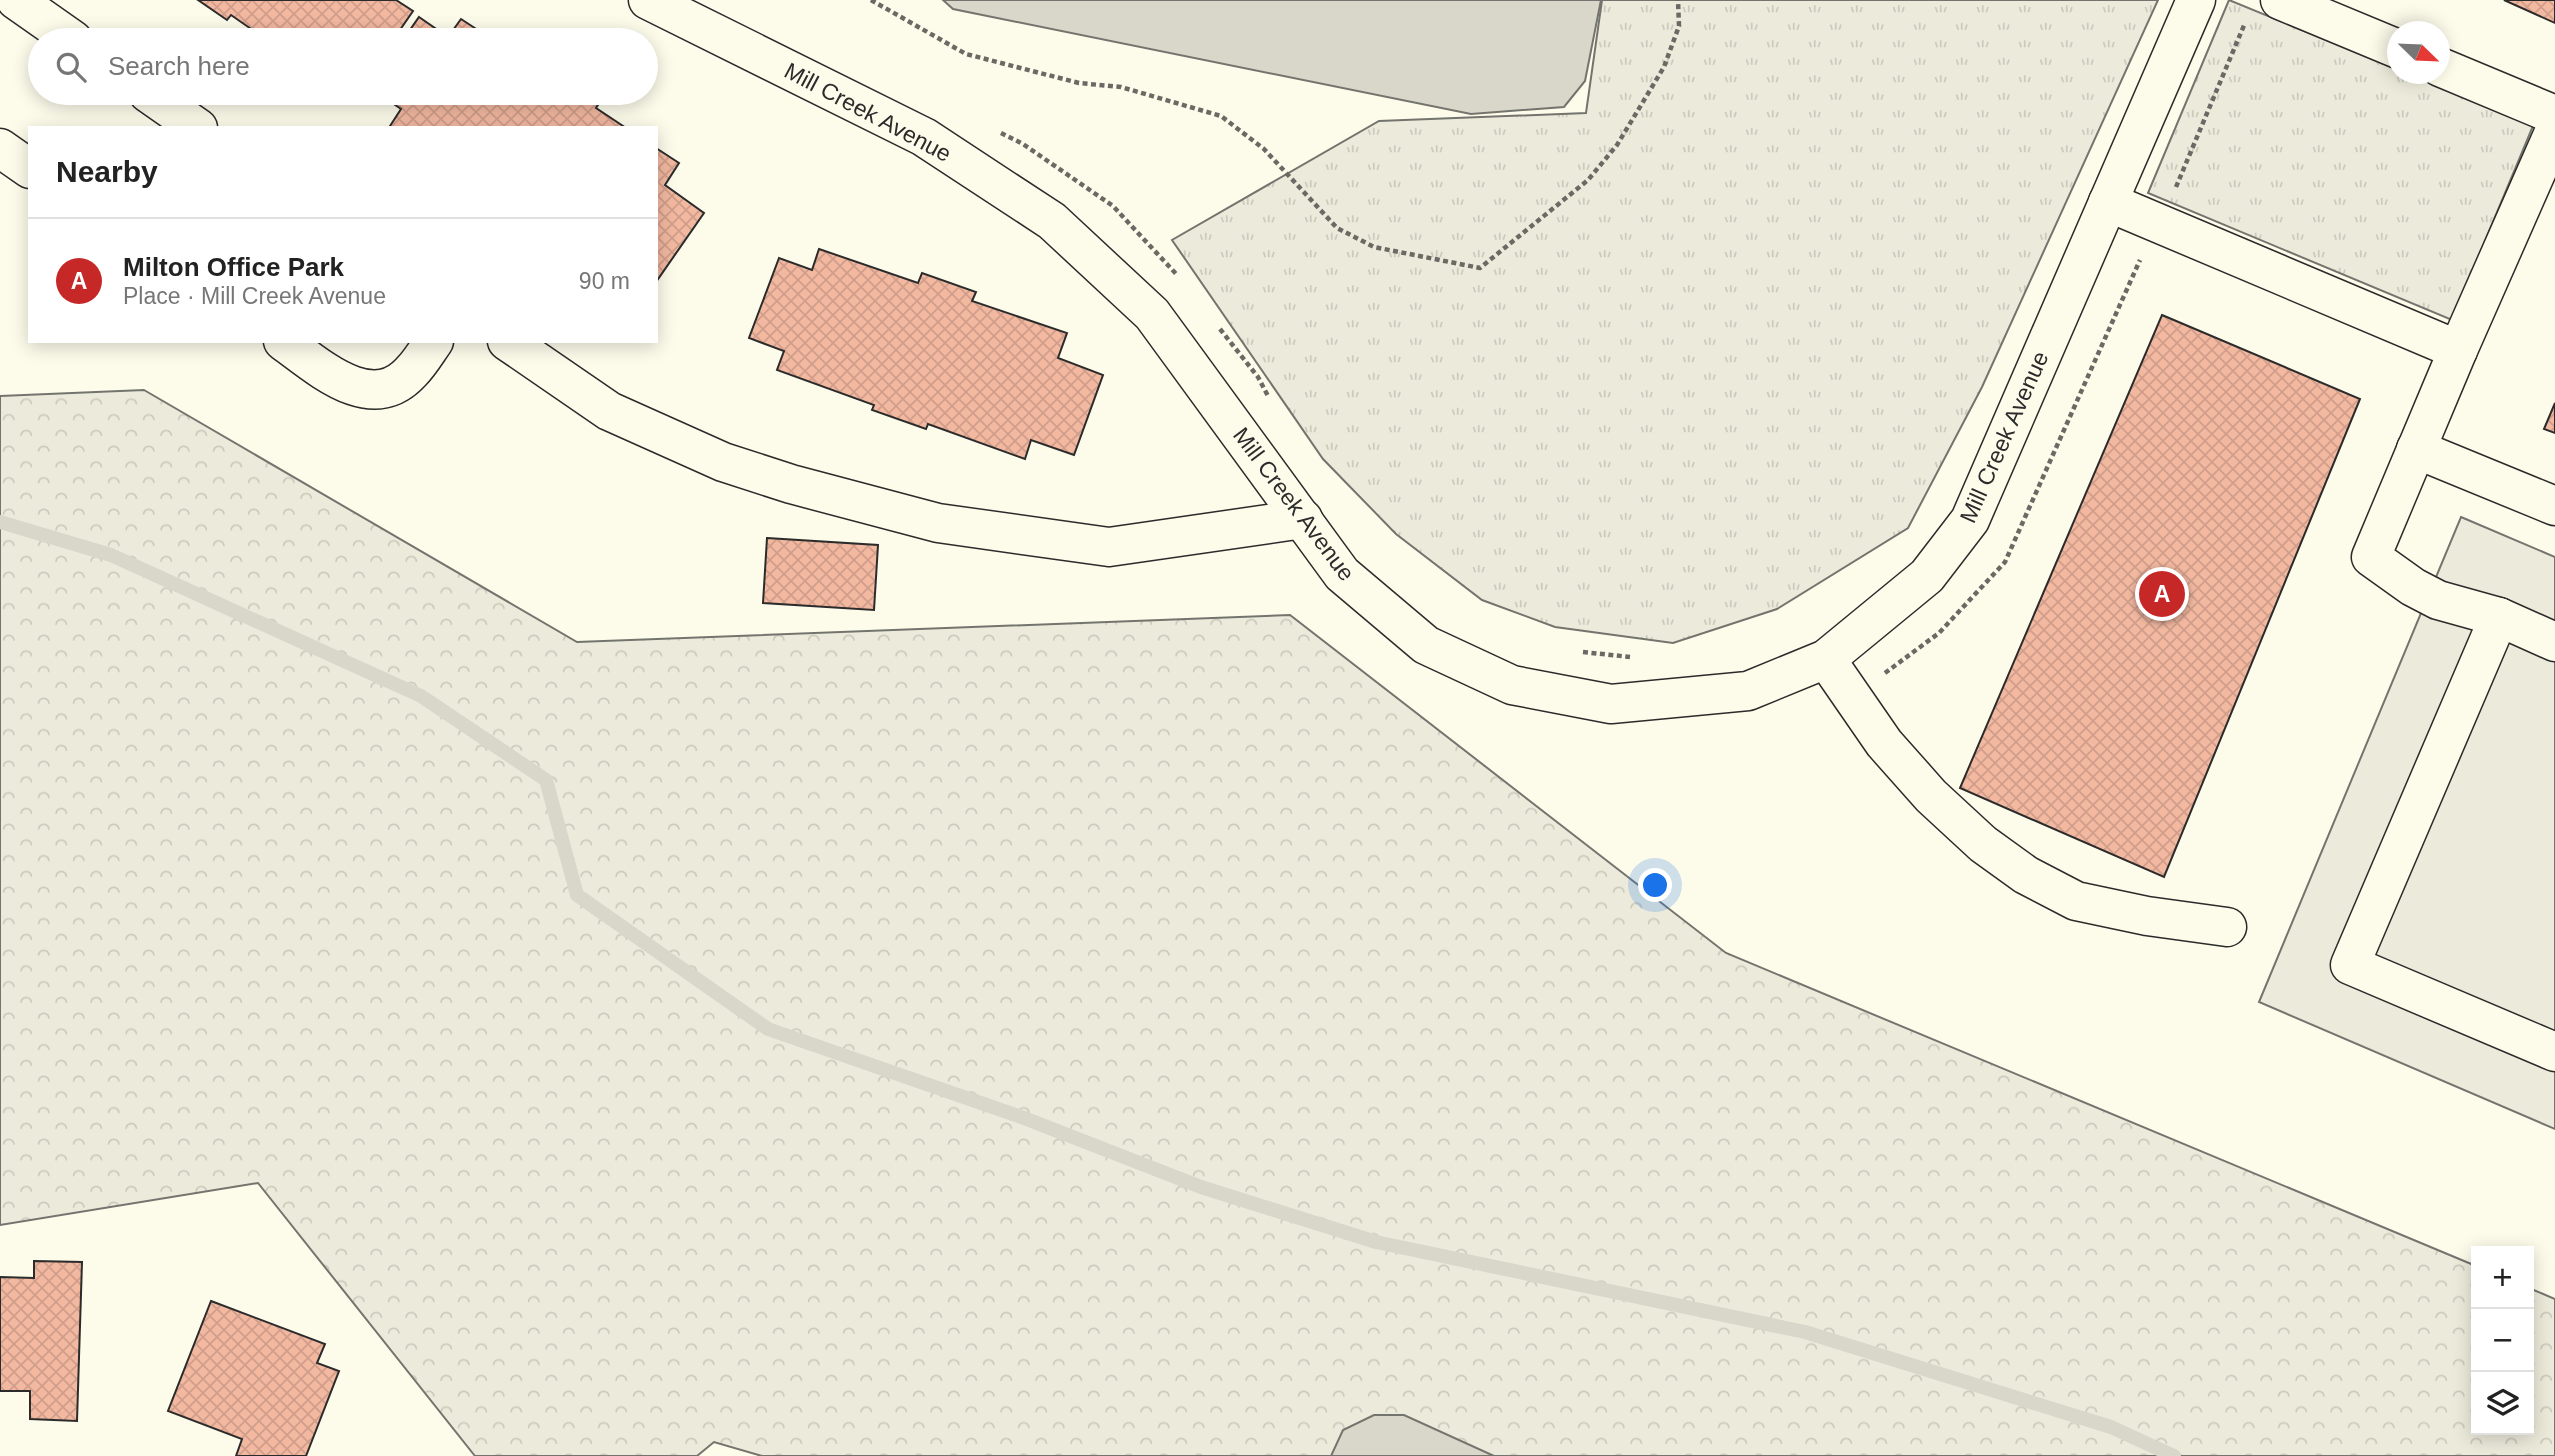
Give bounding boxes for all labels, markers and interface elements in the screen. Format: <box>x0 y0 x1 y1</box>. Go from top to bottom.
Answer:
north arrow <box>2387 21 2450 84</box>
search box <box>28 28 658 105</box>
icon: search <box>52 48 90 86</box>
text: Search here <box>108 51 250 81</box>
street label: Mill Creek Avenue <box>780 57 956 167</box>
text: Nearby <box>56 155 158 188</box>
text: Milton Office Park <box>123 252 344 282</box>
text: A <box>71 268 87 294</box>
text: 90 m <box>579 268 630 294</box>
text: Place · Mill Creek Avenue <box>123 283 386 309</box>
street label: Mill Creek Avenue <box>1955 347 2053 527</box>
street label: Mill Creek Avenue <box>1228 422 1360 586</box>
pin: A <box>2139 568 2185 620</box>
your location <box>1638 868 1672 902</box>
map controls <box>2471 1246 2534 1435</box>
button: + <box>2471 1246 2534 1309</box>
button: − <box>2471 1309 2534 1372</box>
button: layers <box>2471 1372 2534 1435</box>

